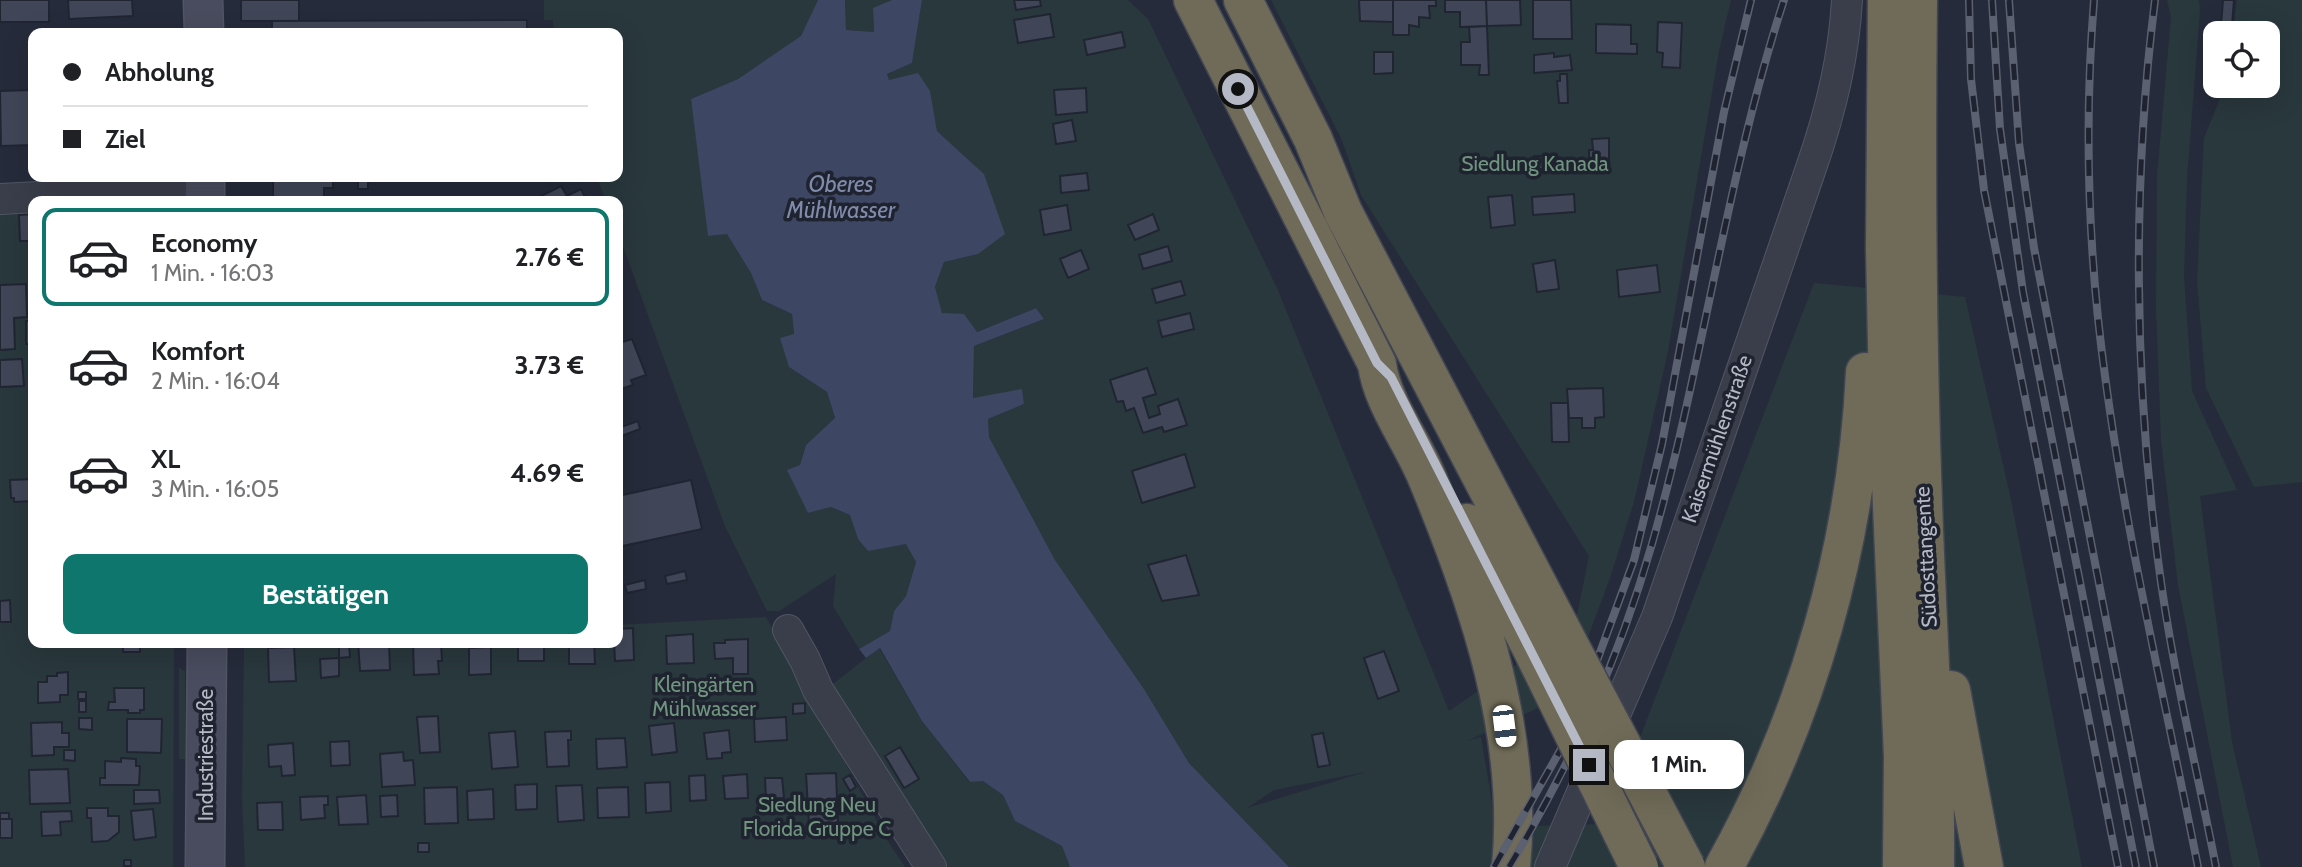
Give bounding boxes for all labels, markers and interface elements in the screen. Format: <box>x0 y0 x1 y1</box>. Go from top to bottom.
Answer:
map controls <box>2203 21 2280 98</box>
button: locate <box>2203 21 2280 98</box>
text: Abholung <box>105 56 214 88</box>
route start <box>1222 73 1254 105</box>
text: Ziel <box>105 123 146 155</box>
park label: Siedlung Kanada <box>1461 151 1609 176</box>
water label: Oberes Mühlwasser <box>786 170 896 224</box>
icon: car <box>67 226 130 289</box>
text: Economy <box>151 227 257 259</box>
text: 2.76 € <box>515 241 584 273</box>
text: 1 Min. · 16:03 <box>151 259 274 287</box>
icon: car <box>67 334 130 397</box>
text: Komfort <box>151 335 245 367</box>
text: 3.73 € <box>514 349 584 381</box>
street label: Kaisermühlenstraße <box>1676 351 1757 526</box>
text: 2 Min. · 16:04 <box>151 367 280 395</box>
icon: car <box>67 442 130 505</box>
text: XL <box>151 443 180 475</box>
text: 4.69 € <box>510 457 584 489</box>
text: 3 Min. · 16:05 <box>151 475 279 503</box>
street label: Südosttangente <box>1909 485 1942 628</box>
button: Bestätigen <box>63 554 588 634</box>
park label: Kleingärten Mühlwasser <box>652 672 756 721</box>
street label: Industriestraße <box>193 689 218 821</box>
car <box>1492 704 1517 748</box>
callout: 1 Min. <box>1614 740 1743 790</box>
route end <box>1573 749 1605 781</box>
text: 1 Min. <box>1651 750 1707 778</box>
park label: Siedlung Neu Florida Gruppe C <box>743 792 891 841</box>

